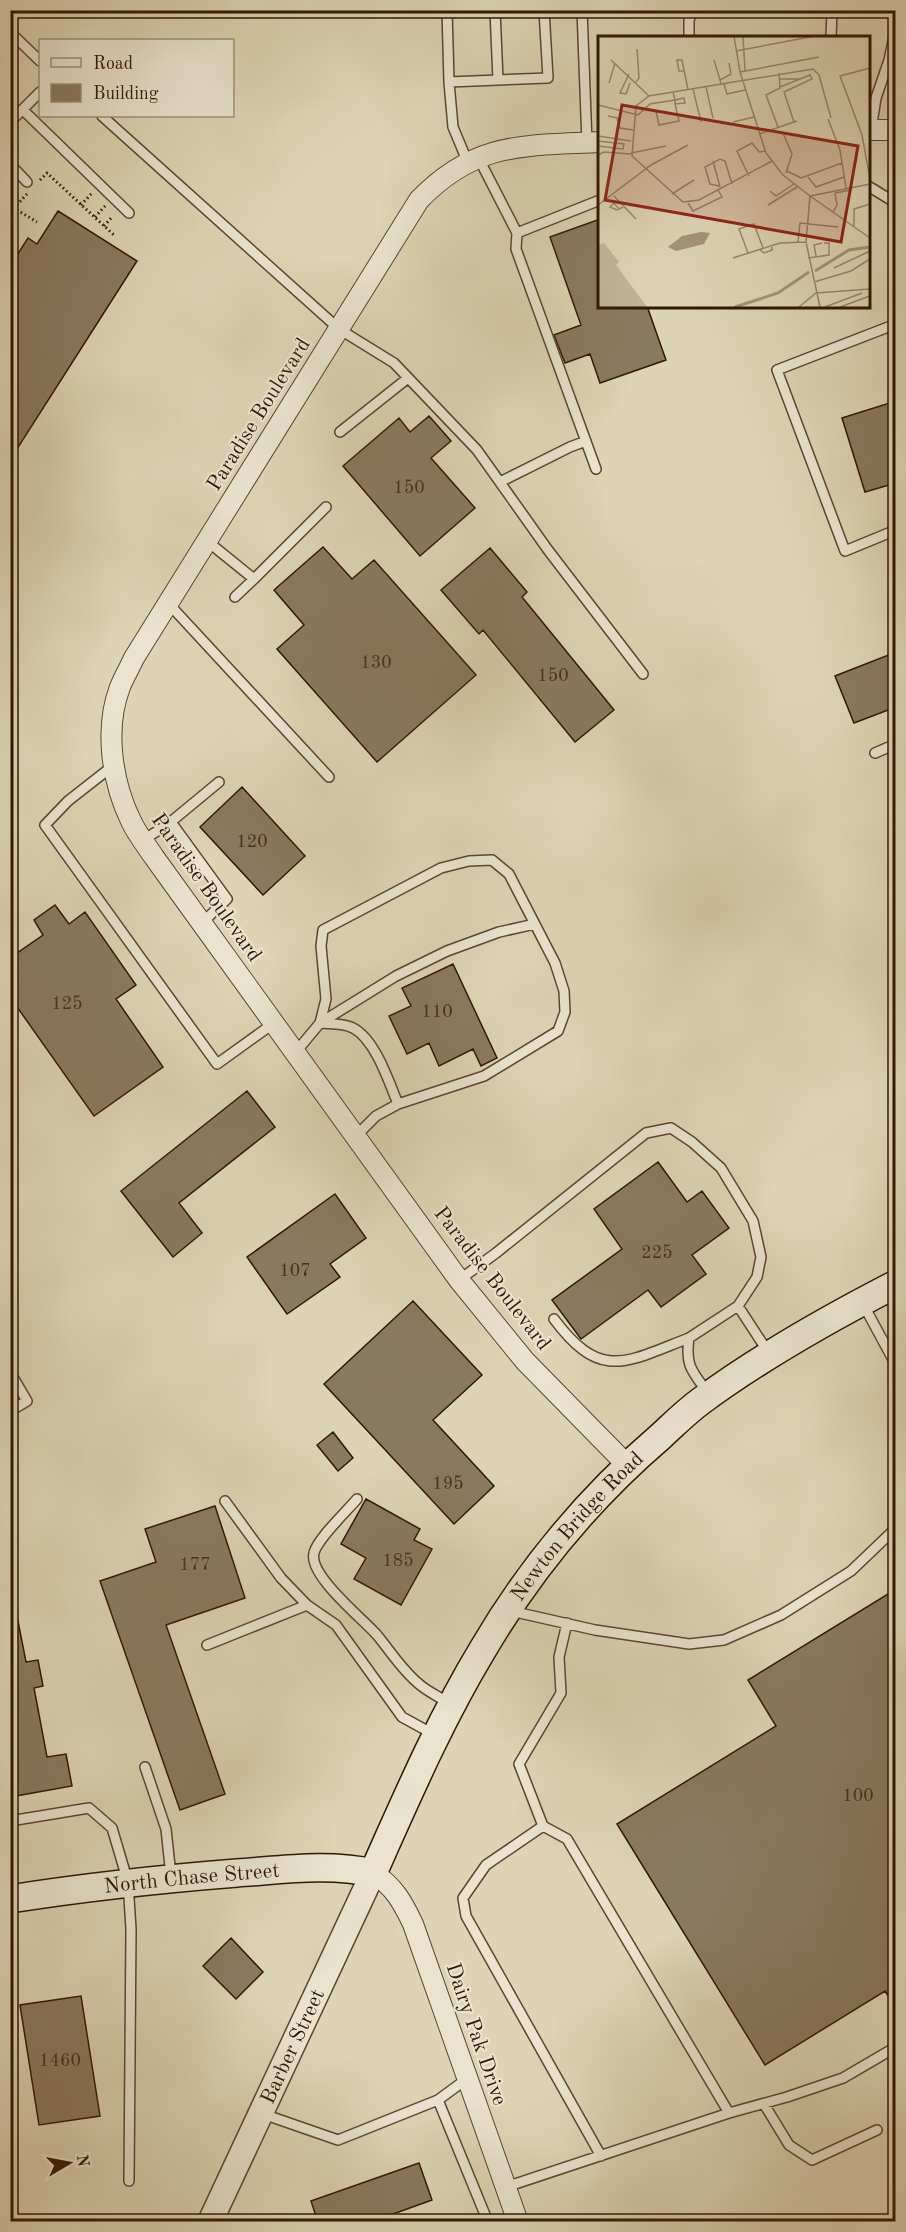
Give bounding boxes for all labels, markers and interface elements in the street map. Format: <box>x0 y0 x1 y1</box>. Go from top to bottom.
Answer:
inset map <box>598 36 870 308</box>
legend <box>39 39 234 117</box>
text: Road <box>93 55 133 73</box>
text: Building <box>93 85 159 103</box>
street label: Paradise Boulevard <box>204 335 315 495</box>
house number: 150 <box>393 479 425 497</box>
house number: 130 <box>360 654 392 672</box>
house number: 150 <box>537 667 569 685</box>
street label: Paradise Boulevard <box>147 810 265 966</box>
house number: 120 <box>236 833 268 851</box>
house number: 125 <box>51 995 83 1013</box>
house number: 110 <box>421 1003 453 1021</box>
street label: Paradise Boulevard <box>429 1203 554 1355</box>
house number: 225 <box>641 1244 673 1262</box>
house number: 107 <box>279 1262 311 1280</box>
street label: Newton Bridge Road <box>508 1448 648 1605</box>
house number: 195 <box>432 1475 464 1493</box>
house number: 185 <box>382 1552 414 1570</box>
house number: 177 <box>179 1556 211 1574</box>
house number: 100 <box>842 1787 874 1805</box>
street label: North Chase Street <box>103 1861 280 1898</box>
street label: Dairy Pak Drive <box>441 1961 510 2108</box>
street label: Barber Street <box>258 1986 329 2108</box>
house number: 1460 <box>39 2052 81 2070</box>
north arrow <box>39 2133 99 2193</box>
text: N <box>73 2153 91 2169</box>

